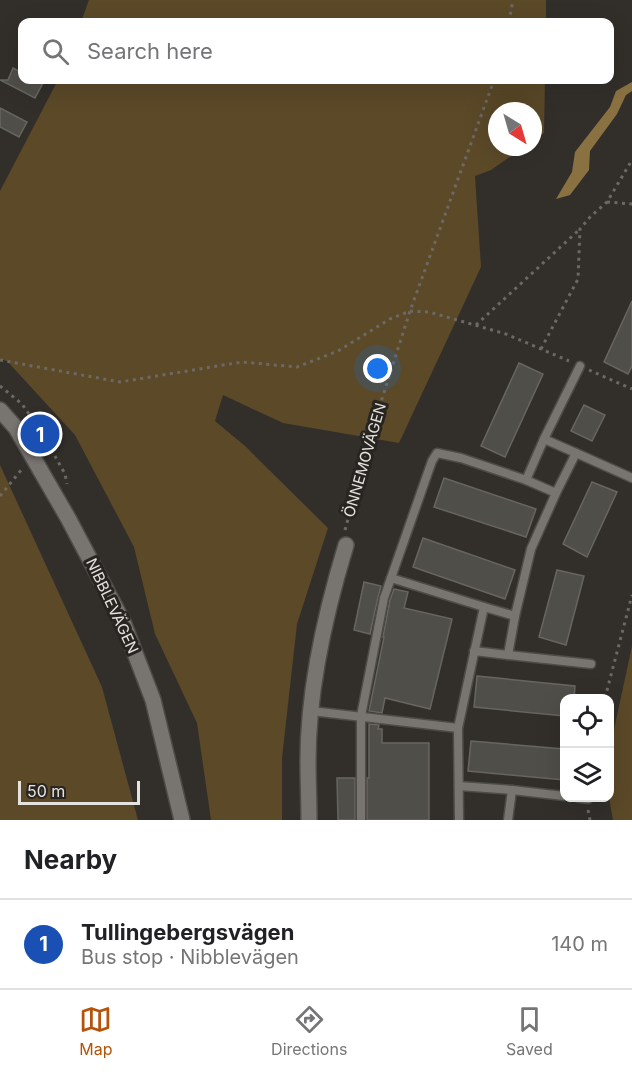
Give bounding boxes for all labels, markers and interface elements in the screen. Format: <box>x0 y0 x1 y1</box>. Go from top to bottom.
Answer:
search box <box>18 18 614 84</box>
icon: search <box>39 35 72 68</box>
text: Search here <box>87 38 213 64</box>
north arrow <box>488 102 542 156</box>
your location <box>363 354 392 383</box>
street label: ÖNNEMOVÄGEN <box>339 400 390 519</box>
pin: 1 <box>20 412 60 456</box>
street label: NIBBLEVÄGEN <box>82 555 143 657</box>
map controls <box>560 694 614 802</box>
button: locate <box>560 694 614 748</box>
button: layers <box>560 748 614 802</box>
scale bar <box>18 778 140 806</box>
text: 50 m <box>27 781 65 801</box>
text: Nearby <box>24 844 117 875</box>
text: Tullingebergsvägen <box>81 919 294 945</box>
text: 1 <box>39 932 48 956</box>
text: 140 m <box>551 932 608 956</box>
text: Bus stop · Nibblevägen <box>81 945 299 969</box>
tab: Map <box>79 1003 113 1059</box>
tab: Directions <box>271 1003 347 1059</box>
tab: Saved <box>506 1003 553 1059</box>

